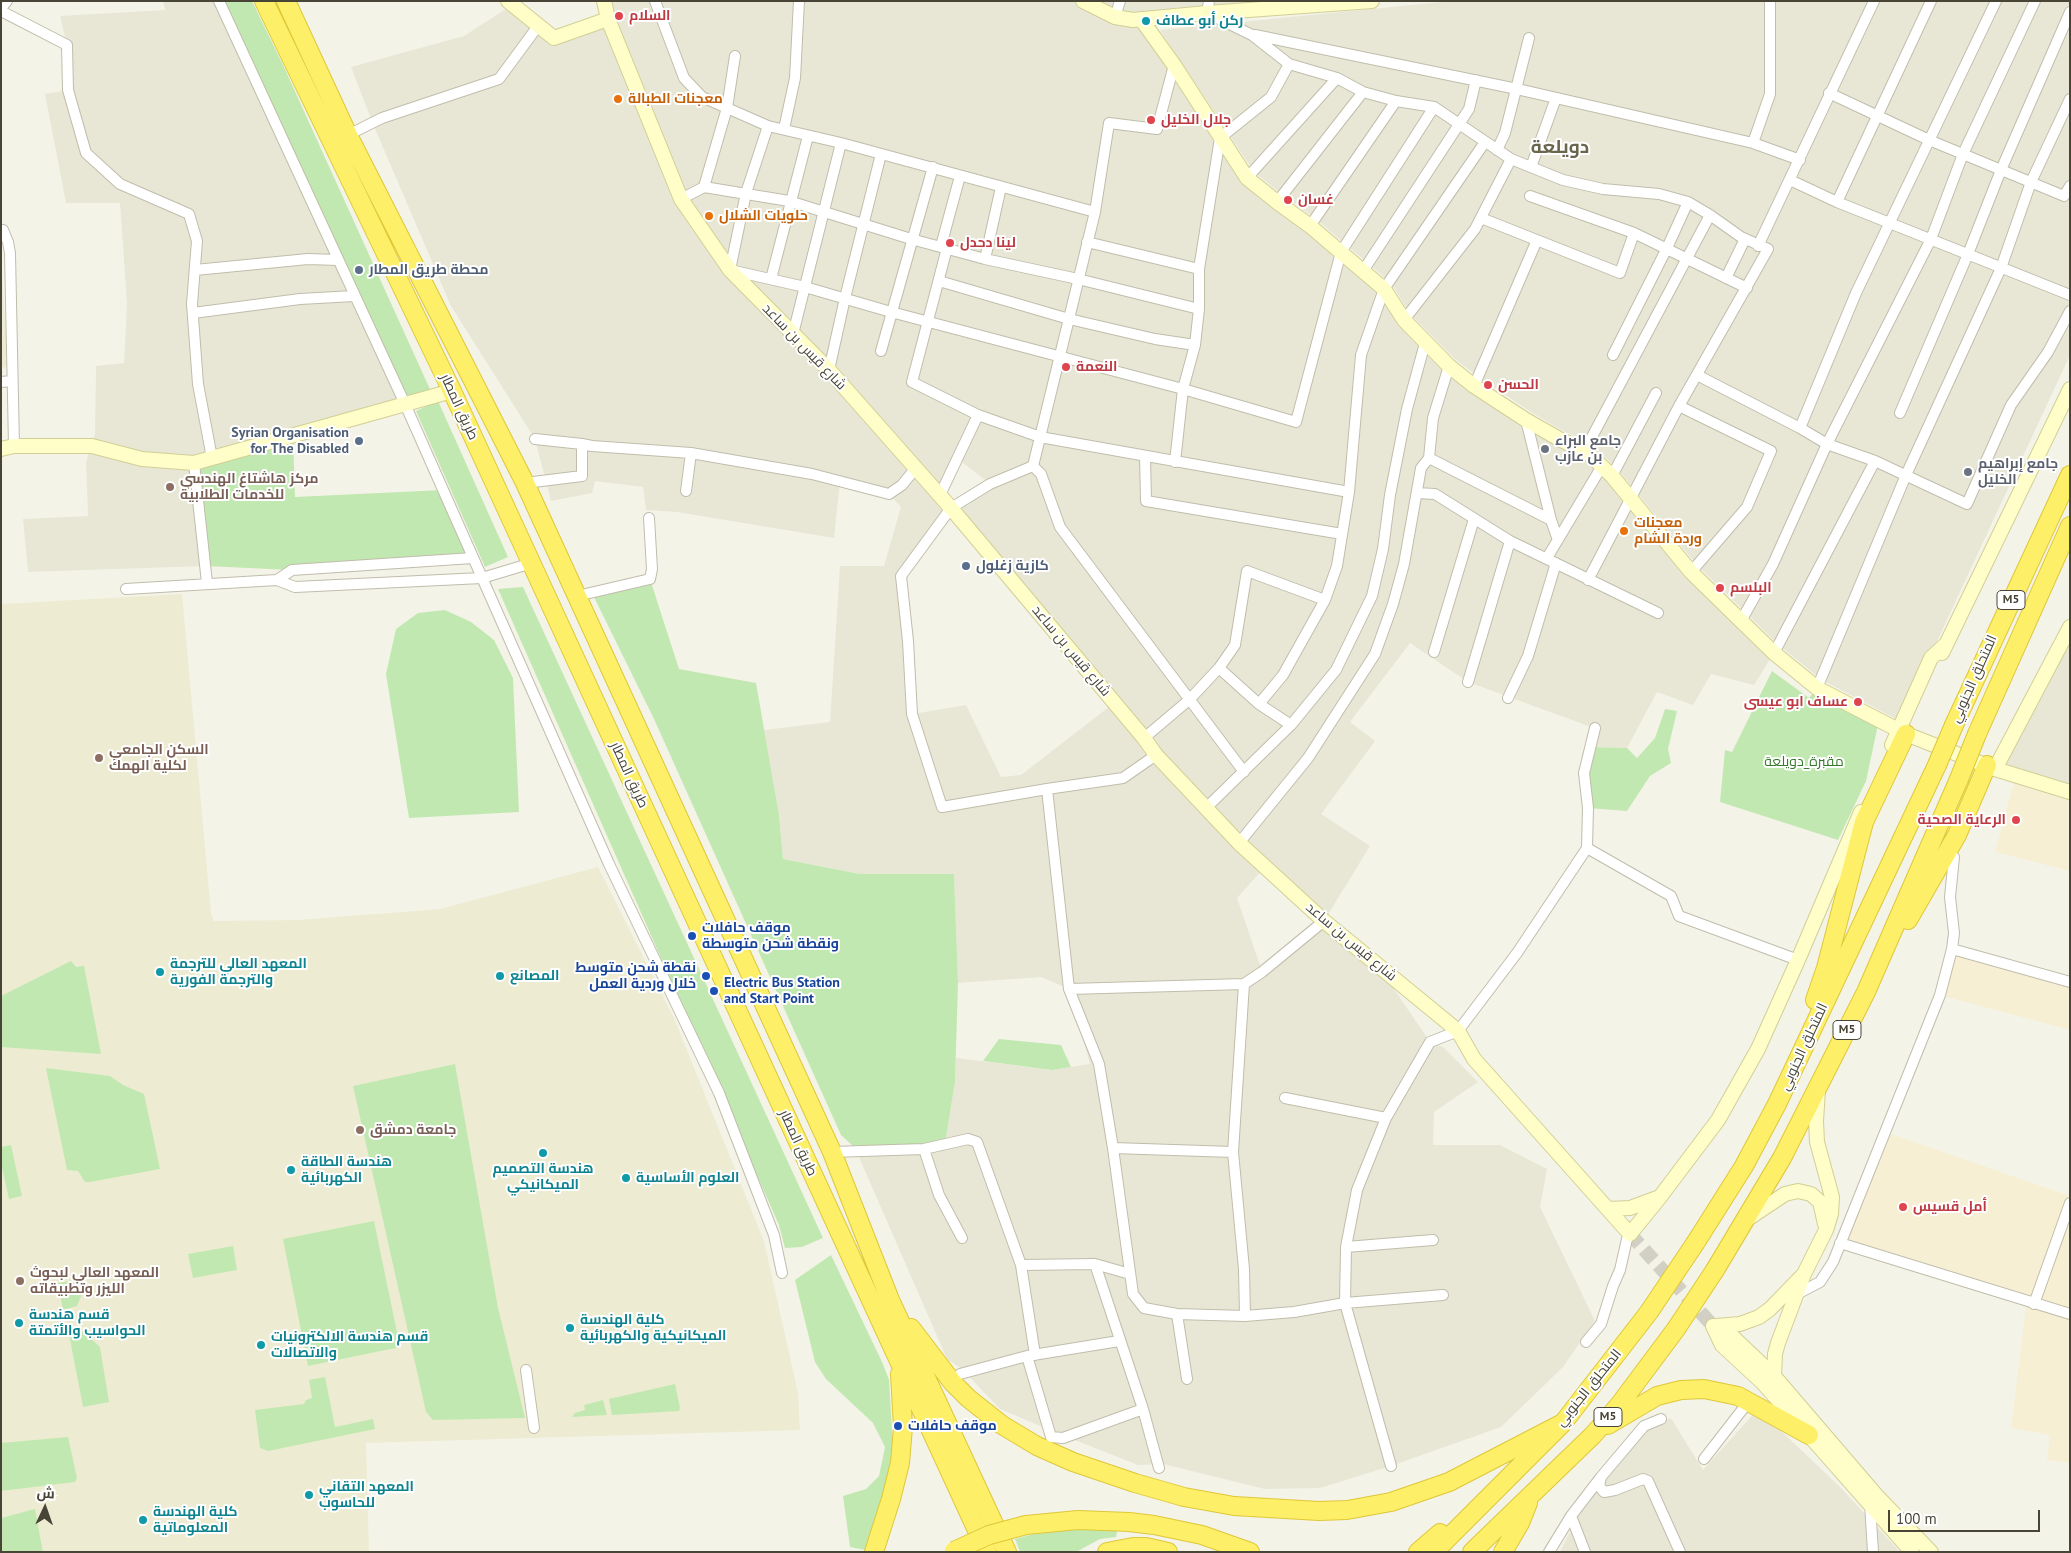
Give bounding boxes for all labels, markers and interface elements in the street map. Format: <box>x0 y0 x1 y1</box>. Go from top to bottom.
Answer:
place label: السلام <box>629 8 670 24</box>
marker: السلام <box>613 10 625 22</box>
place label: ركن أبو عطاف <box>1156 13 1243 29</box>
marker: ركن أبو عطاف <box>1140 15 1152 27</box>
place label: معجنات الطبالة <box>628 91 723 107</box>
marker: معجنات الطبالة <box>612 93 624 105</box>
place label: جلال الخليل <box>1161 112 1231 128</box>
marker: جلال الخليل <box>1145 114 1157 126</box>
district label: دويلعة <box>1531 137 1589 159</box>
place label: غسان <box>1298 192 1334 208</box>
marker: غسان <box>1282 194 1294 206</box>
place label: حلويات الشلال <box>719 208 808 224</box>
marker: حلويات الشلال <box>703 210 715 222</box>
place label: لينا دحدل <box>960 235 1016 251</box>
marker: لينا دحدل <box>944 237 956 249</box>
place label: محطة طريق المطار <box>369 262 488 278</box>
marker: محطة طريق المطار <box>353 264 365 276</box>
street label: شارع قيس بن ساعد <box>759 300 849 394</box>
place label: النعمة <box>1076 359 1117 375</box>
marker: النعمة <box>1060 361 1072 373</box>
street label: طريق المطار <box>436 371 482 443</box>
place label: الحسن <box>1498 377 1539 393</box>
marker: الحسن <box>1482 379 1494 391</box>
place label: Syrian Organisation for The Disabled <box>231 425 349 458</box>
place label: جامع البراء بن عازب <box>1555 433 1621 466</box>
marker: Syrian Organisation for The Disabled <box>353 435 365 447</box>
marker: جامع البراء بن عازب <box>1539 443 1551 455</box>
place label: جامع إبراهيم الخليل <box>1978 456 2058 488</box>
marker: جامع إبراهيم الخليل <box>1962 466 1974 478</box>
place label: مركز هاشتاغ الهندسي للخدمات الطلابية <box>180 471 318 504</box>
marker: مركز هاشتاغ الهندسي للخدمات الطلابية <box>164 481 176 493</box>
place label: معجنات وردة الشام <box>1634 515 1702 548</box>
marker: معجنات وردة الشام <box>1618 525 1630 537</box>
place label: كازية زغلول <box>976 558 1049 574</box>
marker: كازية زغلول <box>960 560 972 572</box>
place label: البلسم <box>1730 580 1772 596</box>
marker: البلسم <box>1714 582 1726 594</box>
road number: M5 <box>1997 590 2025 610</box>
street label: شارع قيس بن ساعد <box>1028 602 1114 700</box>
street label: المتحلق الجنوبي <box>1947 632 2001 726</box>
place label: عساف ابو عيسى <box>1744 694 1848 710</box>
marker: عساف ابو عيسى <box>1852 696 1864 708</box>
street label: طريق المطار <box>606 739 652 811</box>
place label: السكن الجامعي لكلية الهمك <box>109 742 209 774</box>
marker: السكن الجامعي لكلية الهمك <box>93 752 105 764</box>
park label: مقبرة_دويلعة <box>1764 754 1844 770</box>
place label: الرعاية الصحية <box>1918 812 2006 828</box>
marker: الرعاية الصحية <box>2010 814 2022 826</box>
street label: شارع قيس بن ساعد <box>1302 899 1400 985</box>
place label: موقف حافلات ونقطة شحن متوسطة <box>702 920 839 952</box>
marker: موقف حافلات ونقطة شحن متوسطة <box>686 930 698 942</box>
place label: المعهد العالي للترجمة والترجمة الفورية <box>170 956 307 989</box>
place label: نقطة شحن متوسط خلال وردية العمل <box>575 960 696 992</box>
marker: المعهد العالي للترجمة والترجمة الفورية <box>154 966 166 978</box>
place label: المصانع <box>510 968 559 984</box>
marker: المصانع <box>494 970 506 982</box>
marker: نقطة شحن متوسط خلال وردية العمل <box>700 970 712 982</box>
place label: Electric Bus Station and Start Point <box>724 975 840 1008</box>
marker: Electric Bus Station and Start Point <box>708 985 720 997</box>
street label: المتحلق الجنوبي <box>1776 1001 1832 1093</box>
road number: M5 <box>1833 1020 1861 1040</box>
street label: طريق المطار <box>775 1107 821 1179</box>
place label: جامعة دمشق <box>370 1122 456 1138</box>
marker: جامعة دمشق <box>354 1124 366 1136</box>
marker: هندسة التصميم الميكانيكي <box>537 1147 549 1159</box>
place label: هندسة الطاقة الكهربائية <box>301 1154 392 1186</box>
place label: هندسة التصميم الميكانيكي <box>492 1161 594 1194</box>
marker: هندسة الطاقة الكهربائية <box>285 1164 297 1176</box>
place label: العلوم الأساسية <box>636 1170 739 1186</box>
marker: العلوم الأساسية <box>620 1172 632 1184</box>
place label: أمل قسيس <box>1913 1199 1987 1215</box>
marker: أمل قسيس <box>1897 1201 1909 1213</box>
place label: المعهد العالي لبحوث الليزر وتطبيقاته <box>30 1265 159 1298</box>
marker: المعهد العالي لبحوث الليزر وتطبيقاته <box>14 1275 26 1287</box>
place label: قسم هندسة الحواسيب والأتمتة <box>29 1307 146 1340</box>
place label: كلية الهندسة الميكانيكية والكهربائية <box>580 1312 726 1344</box>
marker: قسم هندسة الحواسيب والأتمتة <box>13 1317 25 1329</box>
marker: كلية الهندسة الميكانيكية والكهربائية <box>564 1322 576 1334</box>
place label: قسم هندسة الالكترونيات والاتصالات <box>271 1329 428 1361</box>
marker: قسم هندسة الالكترونيات والاتصالات <box>255 1339 267 1351</box>
street label: المتحلق الجنوبي <box>1553 1346 1625 1430</box>
road number: M5 <box>1594 1408 1622 1426</box>
place label: موقف حافلات <box>908 1418 997 1434</box>
marker: موقف حافلات <box>892 1420 904 1432</box>
place label: المعهد التقاني للحاسوب <box>319 1479 414 1511</box>
north arrow <box>20 1483 70 1533</box>
text: ش <box>36 1484 55 1502</box>
marker: المعهد التقاني للحاسوب <box>303 1489 315 1501</box>
scale bar <box>1891 1500 2044 1532</box>
place label: كلية الهندسة المعلوماتية <box>153 1504 238 1536</box>
text: 100 m <box>1896 1509 1937 1528</box>
marker: كلية الهندسة المعلوماتية <box>137 1514 149 1526</box>

